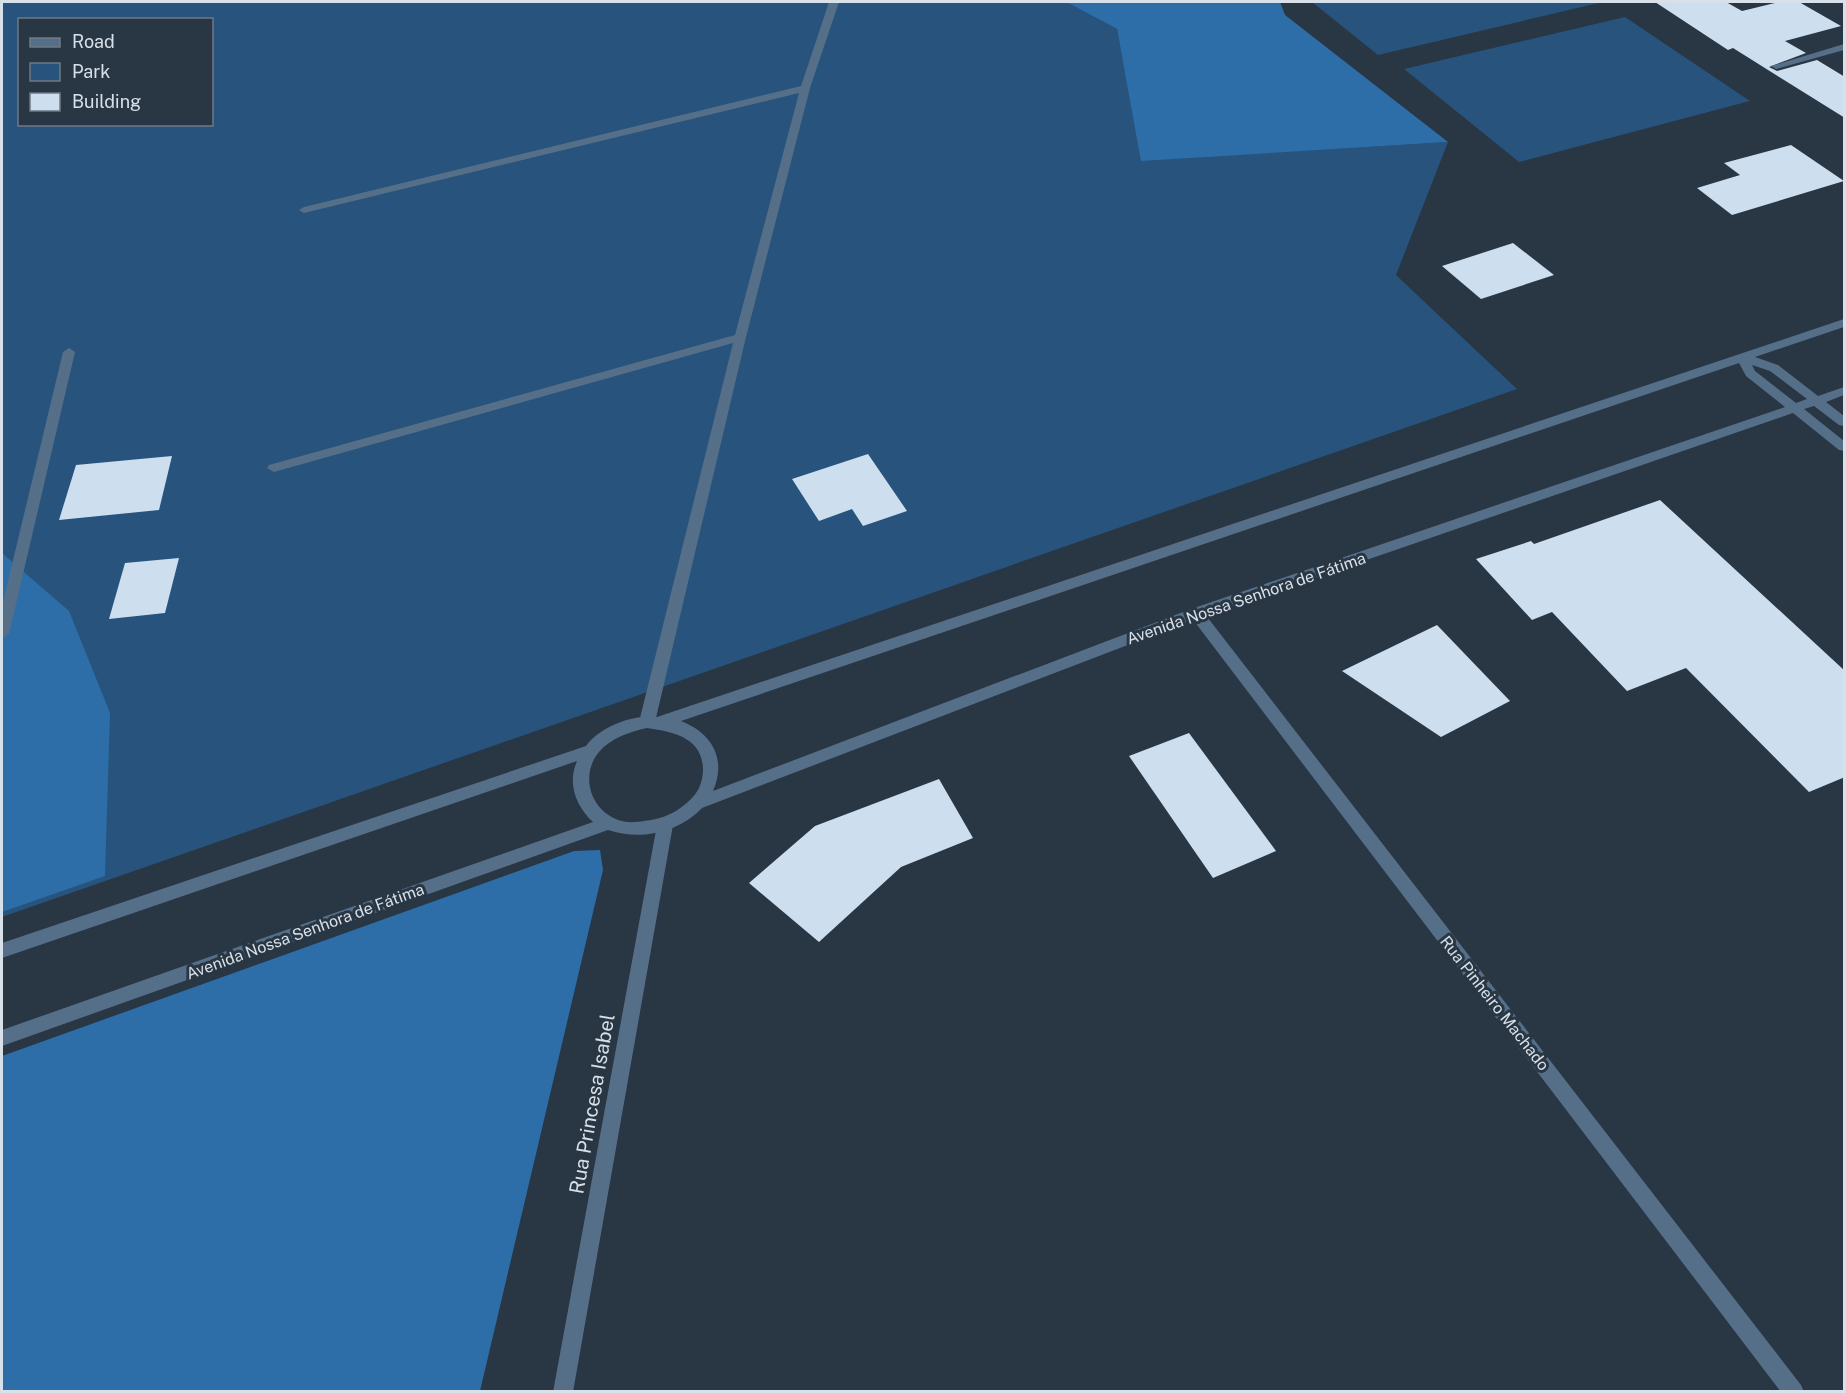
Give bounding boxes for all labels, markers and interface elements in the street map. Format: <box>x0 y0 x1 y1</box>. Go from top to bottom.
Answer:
legend <box>18 18 213 126</box>
text: Road <box>72 31 115 52</box>
text: Park <box>72 61 110 82</box>
text: Building <box>72 91 141 112</box>
street label: Avenida Nossa Senhora de Fátima <box>1124 549 1368 648</box>
street label: Avenida Nossa Senhora de Fátima <box>184 880 427 983</box>
street label: Rua Pinheiro Machado <box>1436 932 1553 1074</box>
street label: Rua Princesa Isabel <box>564 1012 620 1196</box>

